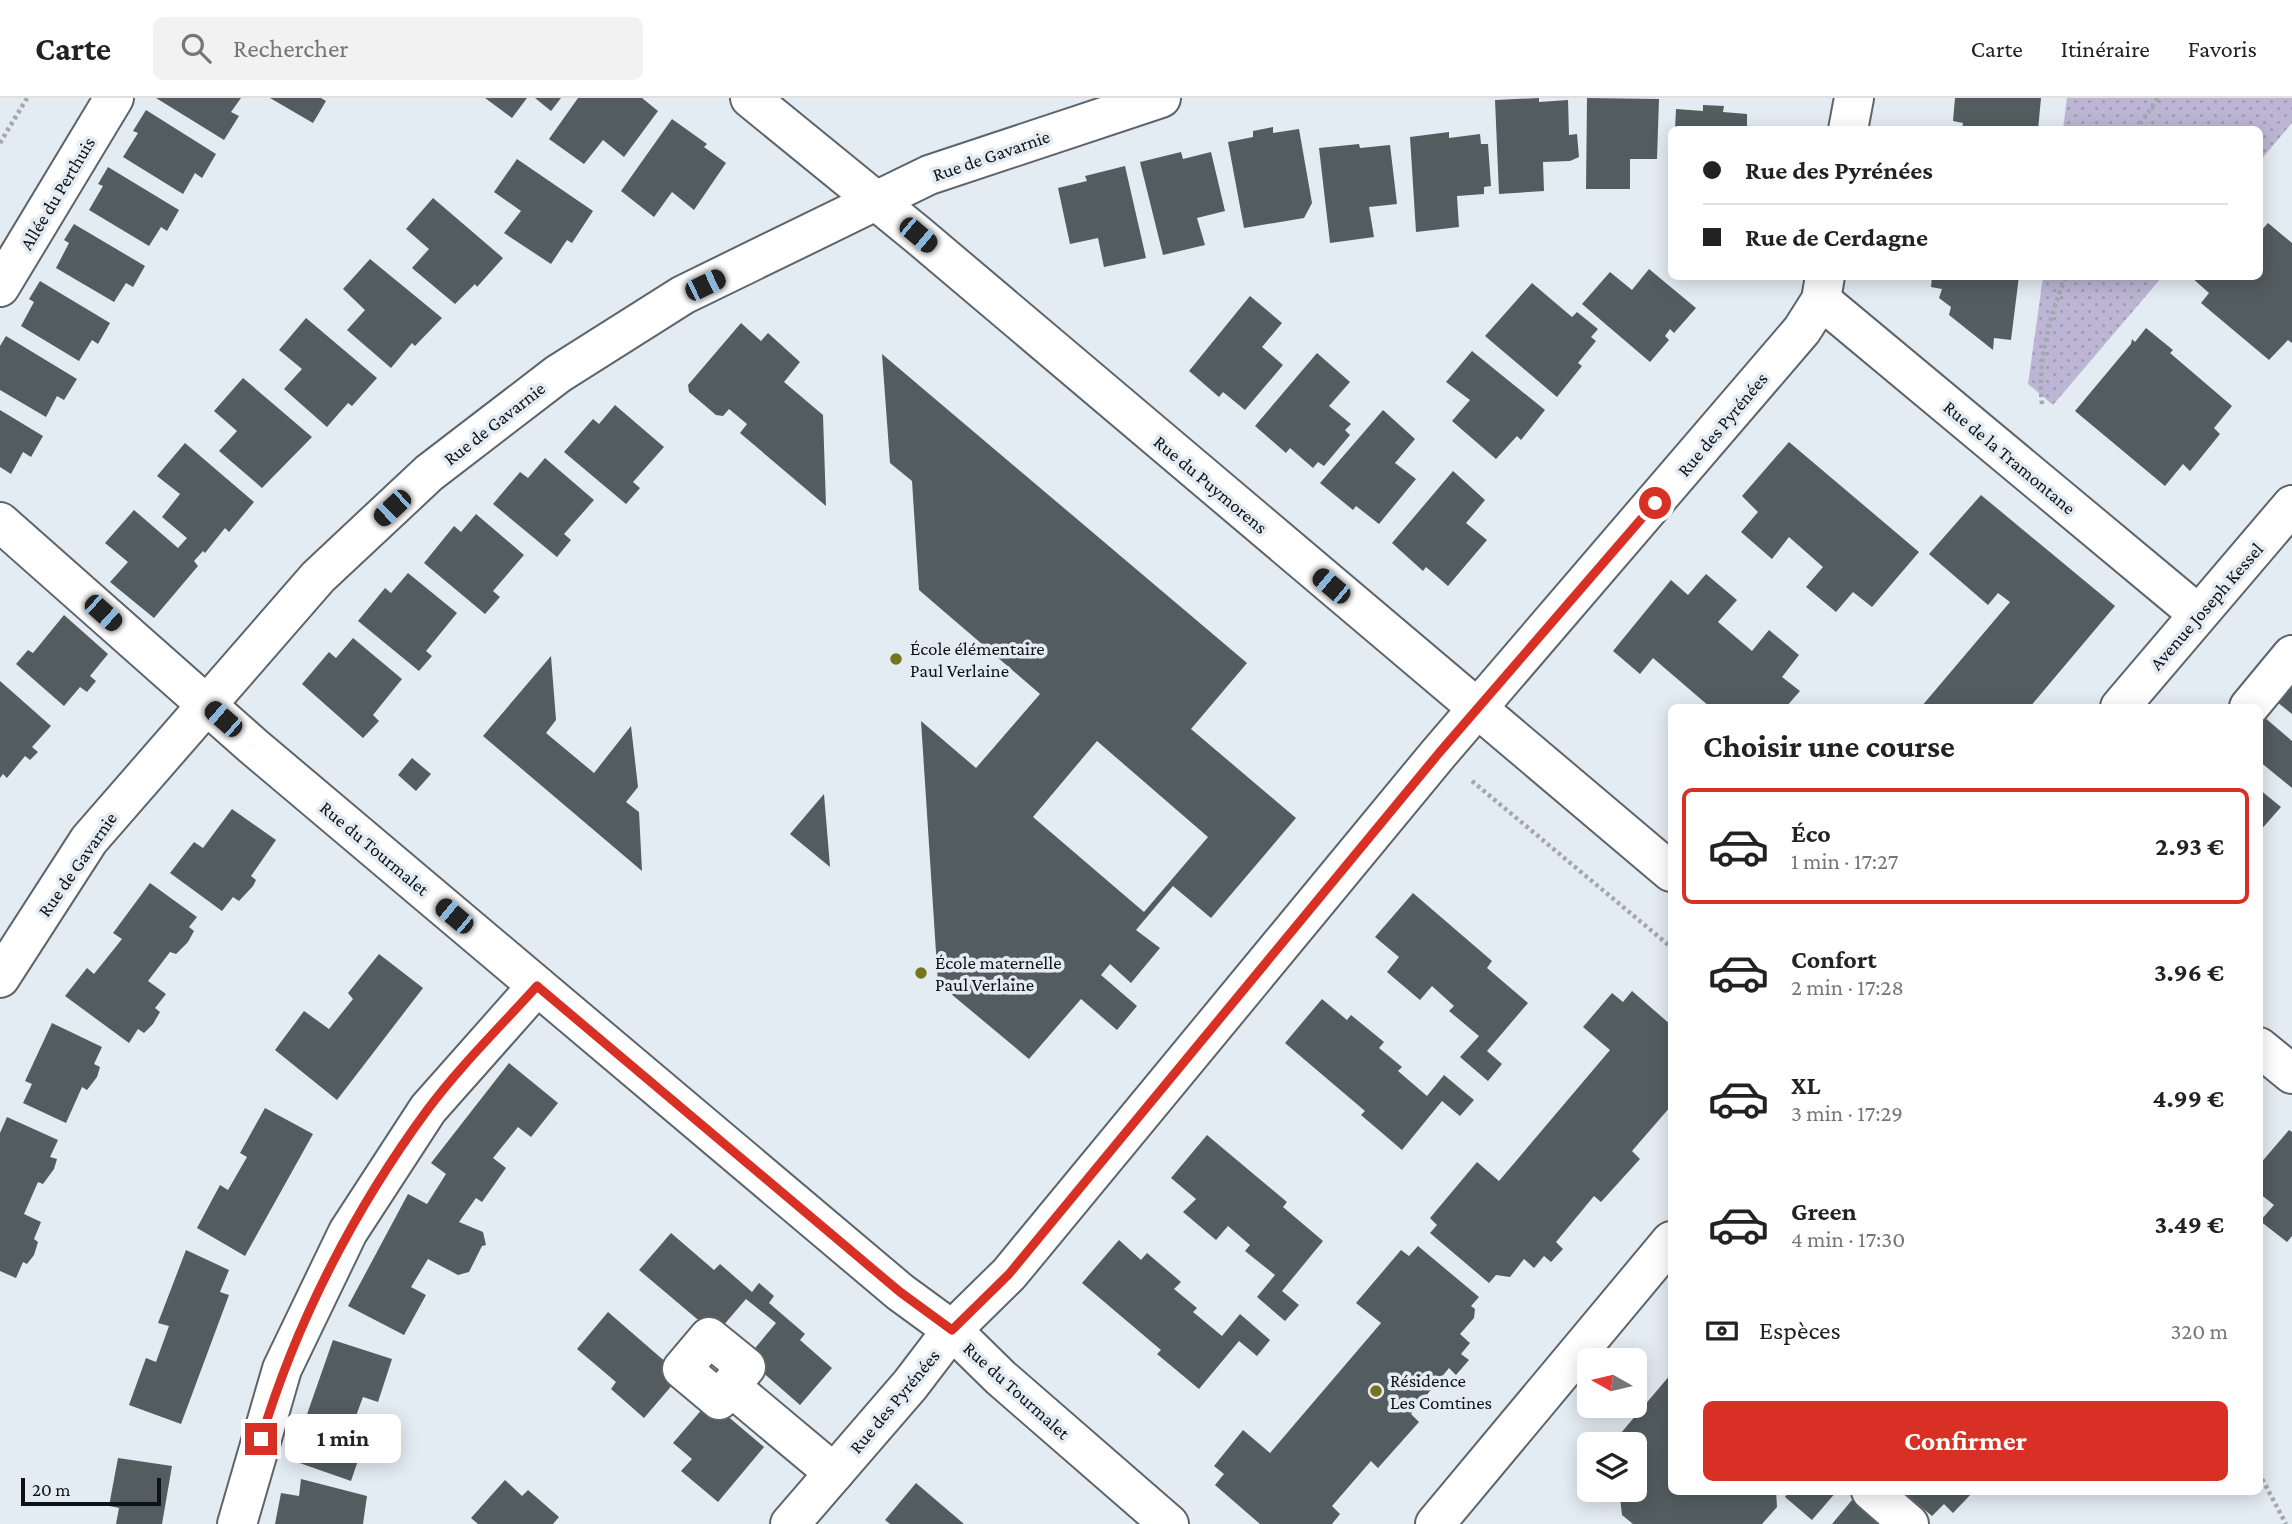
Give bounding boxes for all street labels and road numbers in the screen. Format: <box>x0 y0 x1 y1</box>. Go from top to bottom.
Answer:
street label: Rue de Gavarnie <box>930 126 1053 185</box>
street label: Allée du Perthuis <box>15 133 99 254</box>
street label: Rue des Pyrénées <box>1673 368 1772 481</box>
street label: Rue de Gavarnie <box>440 377 549 469</box>
street label: Rue de la Tramontane <box>1940 396 2080 519</box>
street label: Rue du Puymorens <box>1150 431 1272 538</box>
street label: Avenue Joseph Kessel <box>2146 539 2267 674</box>
street label: Rue du Tourmalet <box>316 797 434 900</box>
street label: Rue de Gavarnie <box>34 808 121 921</box>
street label: Rue du Tourmalet <box>959 1337 1075 1444</box>
street label: Rue des Pyrénées <box>845 1345 944 1458</box>

